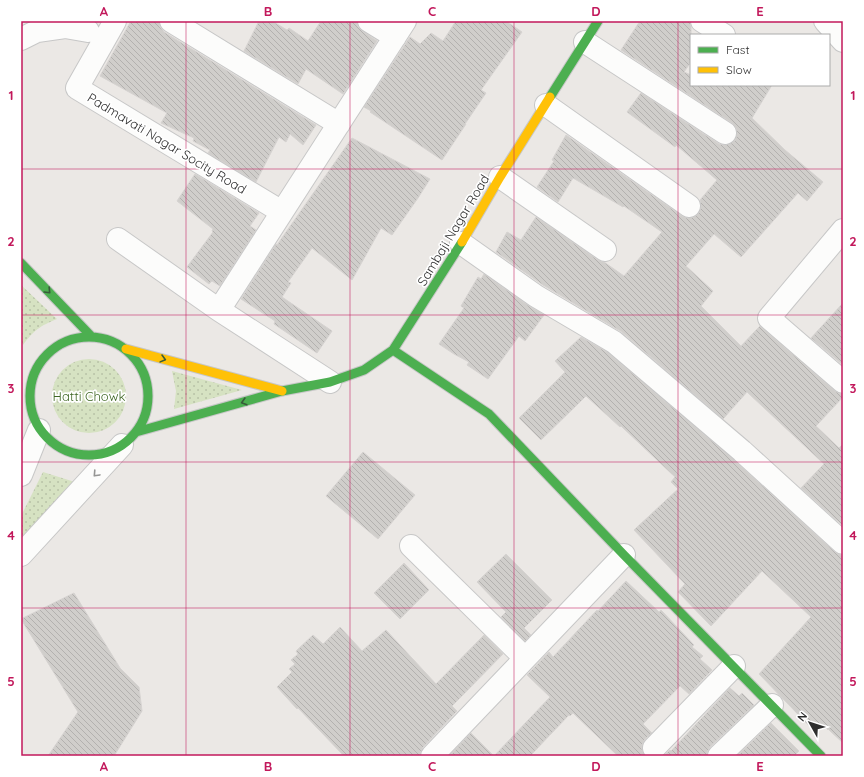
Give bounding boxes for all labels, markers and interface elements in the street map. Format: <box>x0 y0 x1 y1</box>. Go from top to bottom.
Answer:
text: A <box>100 3 109 19</box>
text: B <box>264 3 272 19</box>
text: C <box>428 3 436 19</box>
text: D <box>591 3 601 19</box>
text: E <box>756 3 764 19</box>
legend <box>690 34 830 86</box>
text: Fast <box>726 42 750 57</box>
text: Slow <box>726 62 752 77</box>
text: 1 <box>8 87 14 103</box>
text: 1 <box>850 87 856 103</box>
street label: Padmavati Nagar Socity Road <box>85 89 249 197</box>
street label: Sambaji Nagar Road <box>414 172 492 288</box>
text: 2 <box>7 233 15 249</box>
text: 2 <box>849 233 857 249</box>
one-way arrow <box>43 286 51 294</box>
one-way arrow <box>159 354 166 363</box>
text: 3 <box>8 380 15 396</box>
text: 3 <box>850 380 857 396</box>
park label: Hatti Chowk <box>53 388 125 404</box>
one-way arrow <box>241 397 248 406</box>
one-way arrow <box>93 469 100 477</box>
text: 4 <box>7 527 15 543</box>
text: 4 <box>849 527 857 543</box>
text: 5 <box>7 673 15 689</box>
text: 5 <box>849 673 857 689</box>
north arrow <box>790 703 830 743</box>
text: N <box>794 709 810 724</box>
text: A <box>100 758 109 774</box>
text: B <box>264 758 272 774</box>
text: C <box>428 758 436 774</box>
text: D <box>591 758 601 774</box>
text: E <box>756 758 764 774</box>

